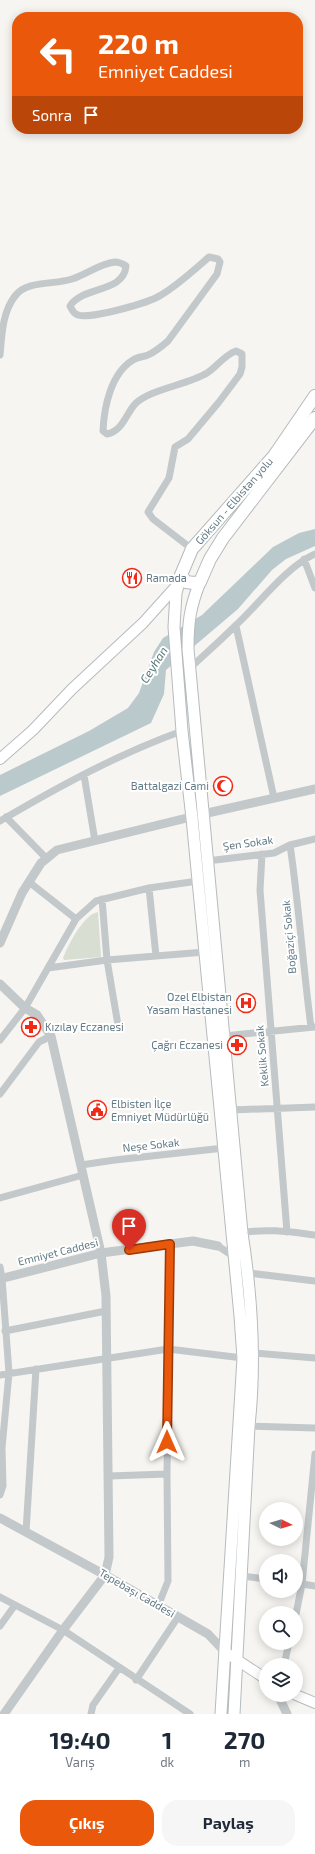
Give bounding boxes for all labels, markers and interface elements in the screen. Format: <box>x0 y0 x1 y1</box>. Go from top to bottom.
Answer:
text: 220 m <box>98 26 179 60</box>
icon: left <box>32 28 84 80</box>
text: Emniyet Caddesi <box>98 60 233 82</box>
icon: arrive <box>80 104 102 126</box>
text: Sonra <box>32 106 72 124</box>
street label: Göksun - Elbistan yolu <box>192 454 275 547</box>
restaurant icon: Ramada <box>121 567 143 589</box>
place label: Ramada <box>146 571 187 584</box>
water label: Ceyhan <box>137 644 171 686</box>
mosque icon: Battalgazi Cami <box>212 775 234 797</box>
place label: Battalgazi Cami <box>131 779 209 792</box>
street label: Şen Sokak <box>222 832 275 854</box>
street label: Boğaziçi Sokak <box>279 899 299 974</box>
place label: Ozel Elbistan Yasam Hastanesi <box>147 990 232 1016</box>
hospital icon: Ozel Elbistan Yasam Hastanesi <box>235 992 257 1014</box>
pharmacy icon: Kızılay Eczanesi <box>20 1016 42 1038</box>
place label: Kızılay Eczanesi <box>45 1020 124 1033</box>
street label: Keklik Sokak <box>252 1024 271 1087</box>
pharmacy icon: Çağrı Eczanesi <box>226 1034 248 1056</box>
place label: Çağrı Eczanesi <box>151 1038 223 1052</box>
place label: Elbisten İlçe Emniyet Müdürlüğü <box>111 1097 209 1123</box>
public building icon: Elbisten İlçe Emniyet Müdürlüğü <box>86 1099 108 1121</box>
street label: Neşe Sokak <box>122 1135 181 1155</box>
pin <box>112 1209 146 1250</box>
icon: arrive <box>118 1215 140 1237</box>
street label: Emniyet Caddesi <box>16 1235 99 1268</box>
position arrow <box>146 1421 188 1463</box>
north arrow <box>259 1502 303 1546</box>
map controls <box>259 1502 303 1702</box>
button: sound <box>259 1554 303 1598</box>
street label: Tepebaşı Caddesi <box>96 1566 178 1620</box>
button: search <box>259 1606 303 1650</box>
button: layers <box>259 1658 303 1702</box>
text: 19:40 <box>50 1725 111 1754</box>
text: 1 <box>162 1725 172 1754</box>
text: 270 <box>224 1725 265 1754</box>
text: Varış <box>65 1754 95 1770</box>
text: dk <box>160 1754 174 1770</box>
text: m <box>239 1754 250 1770</box>
button: Çıkış <box>20 1800 154 1846</box>
button: Paylaş <box>162 1800 295 1846</box>

